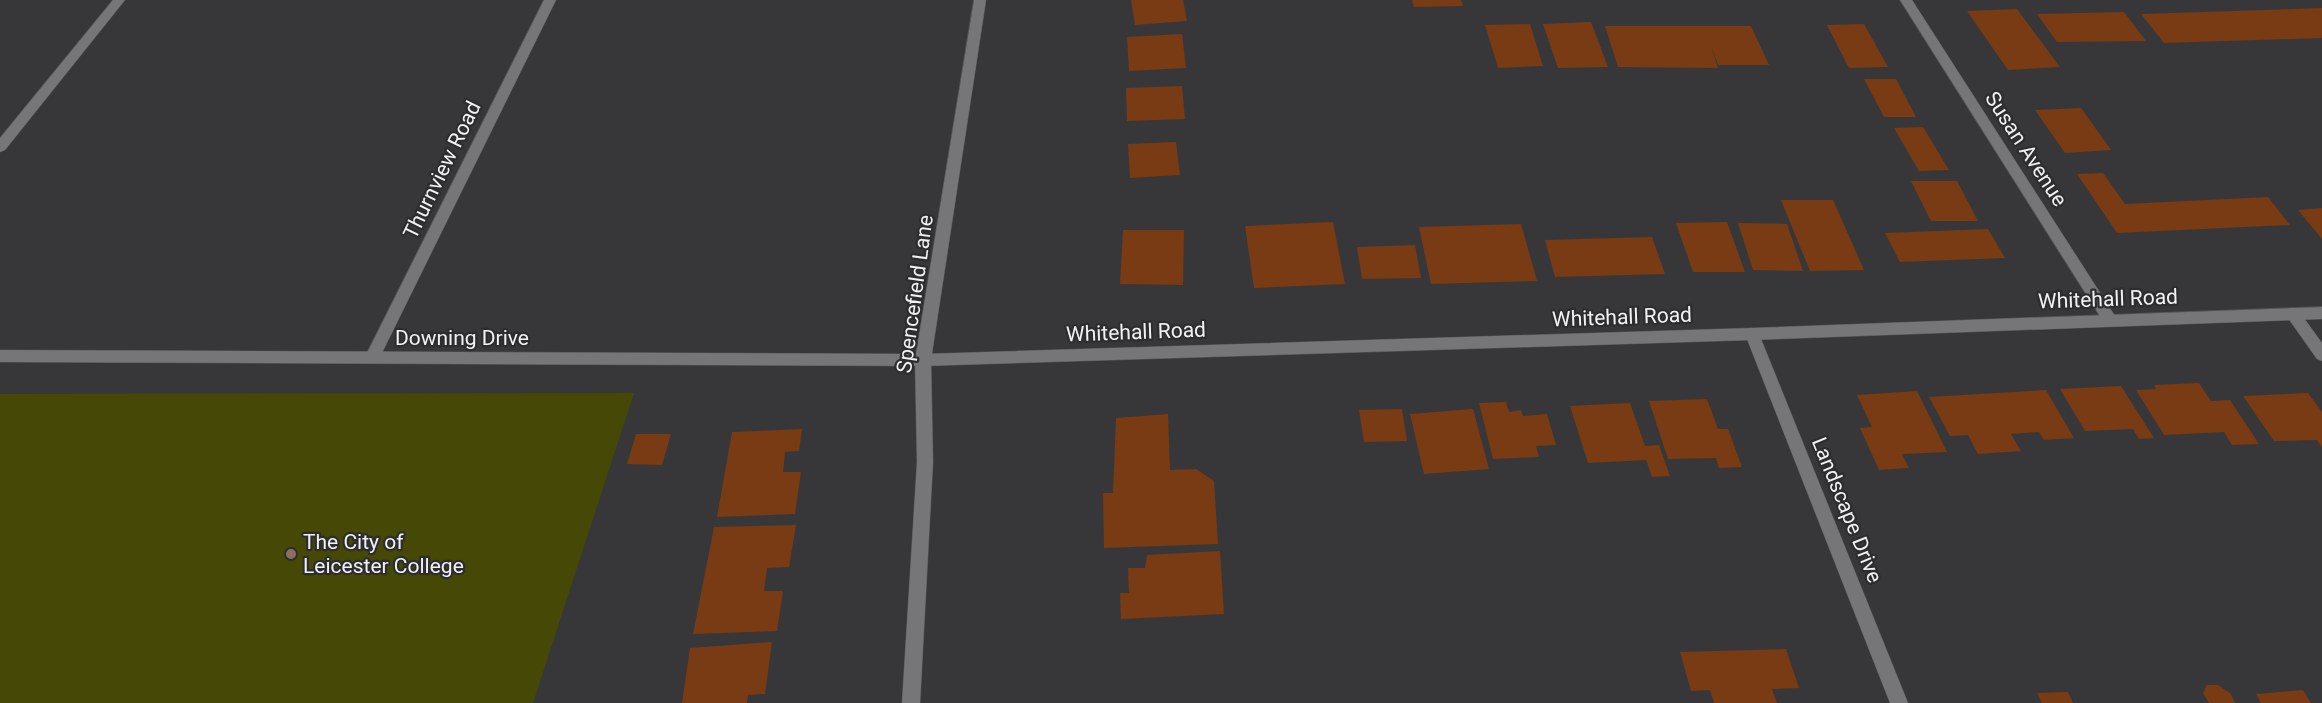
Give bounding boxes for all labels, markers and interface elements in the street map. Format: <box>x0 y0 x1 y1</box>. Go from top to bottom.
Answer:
street label: Susan Avenue <box>1980 87 2072 211</box>
street label: Thurnview Road <box>398 97 486 243</box>
street label: Spencefield Lane <box>892 213 938 375</box>
street label: Whitehall Road <box>2038 285 2178 313</box>
street label: Whitehall Road <box>1552 303 1692 331</box>
street label: Whitehall Road <box>1066 318 1206 346</box>
street label: Downing Drive <box>395 326 529 350</box>
street label: Landscape Drive <box>1807 434 1887 586</box>
place label: The City of Leicester College <box>303 530 464 578</box>
marker: The City of Leicester College <box>284 547 298 561</box>

